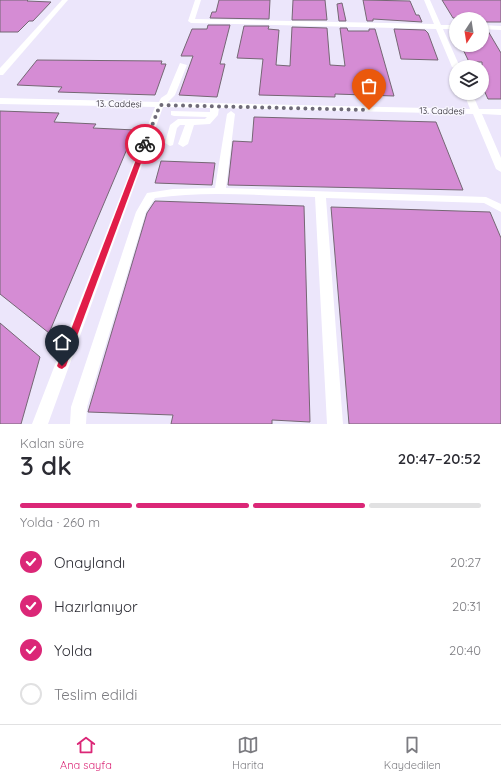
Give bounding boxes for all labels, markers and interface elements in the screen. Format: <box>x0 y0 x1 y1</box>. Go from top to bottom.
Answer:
north arrow <box>449 12 489 52</box>
map controls <box>449 12 489 100</box>
button: layers <box>449 60 489 100</box>
pin <box>352 69 386 110</box>
icon: bag <box>358 75 380 97</box>
street label: 13. Caddesi <box>96 98 142 109</box>
street label: 13. Caddesi <box>419 105 465 116</box>
courier <box>125 124 165 164</box>
icon: bike <box>134 133 156 155</box>
pin <box>45 325 79 366</box>
icon: home <box>51 331 73 353</box>
text: Kalan süre <box>20 435 84 451</box>
text: 3 dk <box>20 449 72 482</box>
text: 20:47–20:52 <box>398 449 481 468</box>
text: Yolda · 260 m <box>20 514 100 530</box>
icon: check <box>20 551 42 573</box>
text: Onaylandı <box>54 553 125 572</box>
text: 20:27 <box>450 554 481 570</box>
icon: check <box>20 595 42 617</box>
text: Hazırlanıyor <box>54 597 138 616</box>
text: 20:31 <box>452 598 481 614</box>
icon: check <box>20 639 42 661</box>
text: Yolda <box>54 641 92 660</box>
text: 20:40 <box>449 642 481 658</box>
text: Teslim edildi <box>54 685 138 704</box>
tab: Ana sayfa <box>60 734 112 772</box>
tab: Harita <box>232 734 264 772</box>
tab: Kaydedilen <box>384 734 441 772</box>

